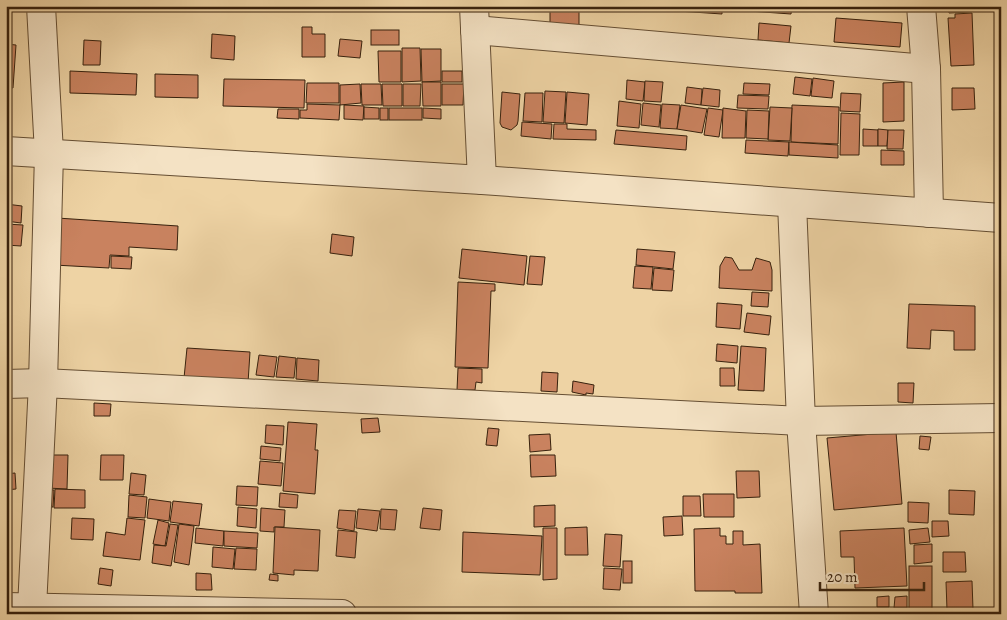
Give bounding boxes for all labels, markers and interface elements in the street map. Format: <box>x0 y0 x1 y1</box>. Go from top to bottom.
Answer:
scale bar <box>820 560 923 592</box>
text: 20 m <box>827 567 858 587</box>

